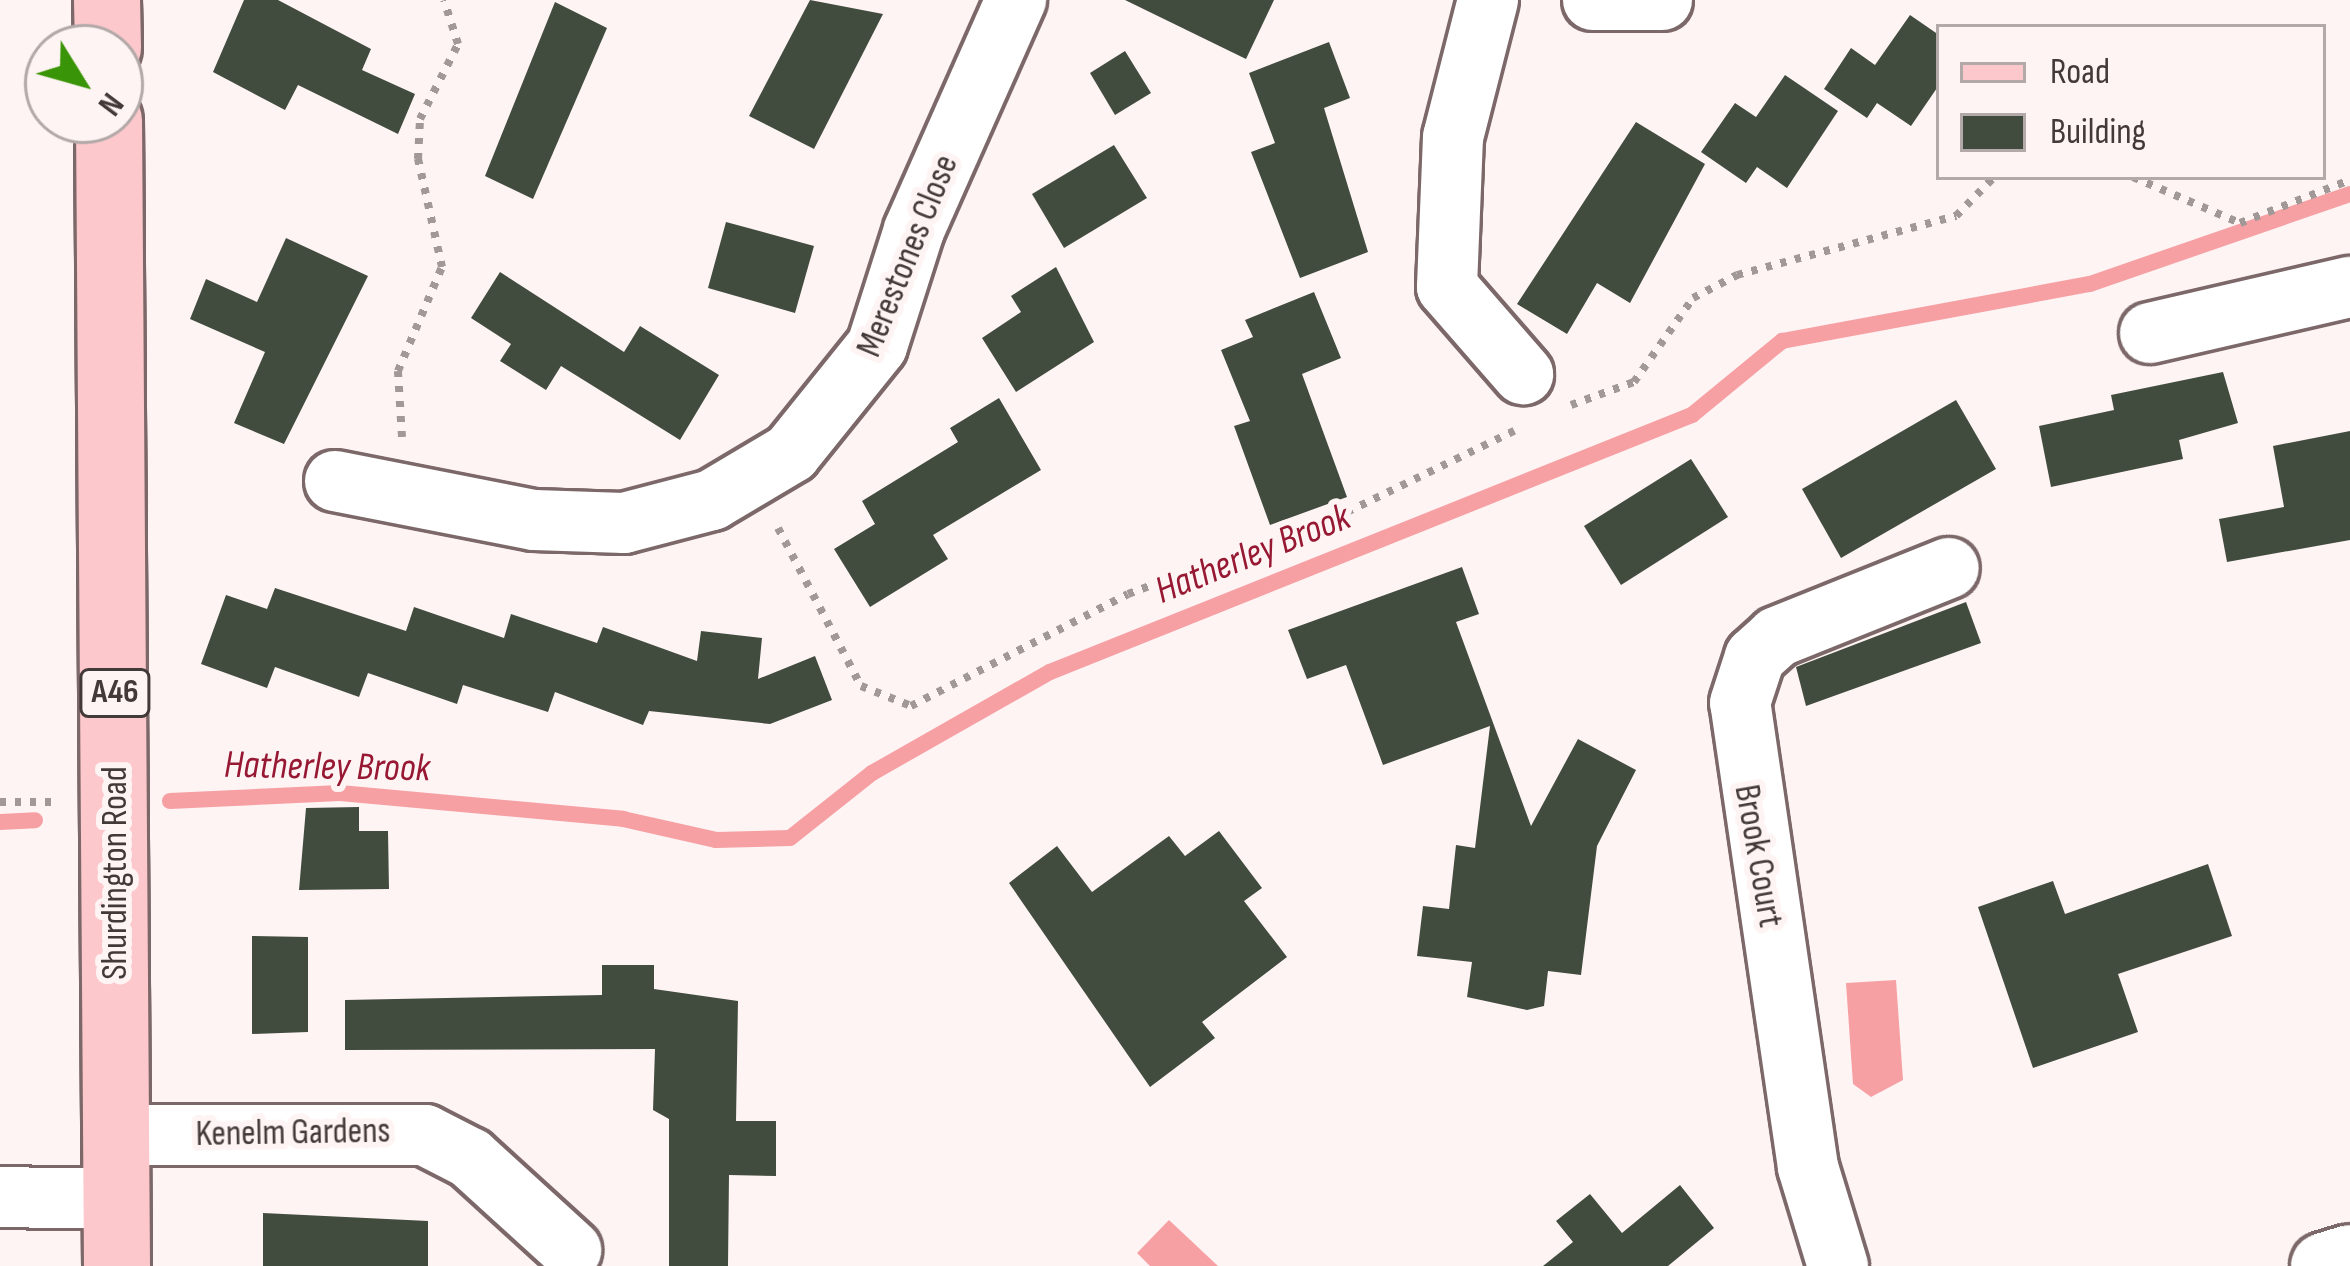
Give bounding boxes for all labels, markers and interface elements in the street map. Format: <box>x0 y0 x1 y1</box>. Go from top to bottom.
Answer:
north arrow <box>24 24 144 144</box>
legend <box>1936 24 2326 180</box>
text: Road <box>2050 51 2110 94</box>
text: N <box>89 85 132 123</box>
text: Building <box>2050 111 2146 154</box>
street label: Merestones Close <box>848 149 968 363</box>
water label: Hatherley Brook <box>1149 495 1357 615</box>
road number: A46 <box>79 666 151 720</box>
water label: Hatherley Brook <box>224 743 430 793</box>
street label: Shurdington Road <box>94 766 138 980</box>
street label: Brook Court <box>1724 781 1792 931</box>
street label: Kenelm Gardens <box>195 1110 391 1156</box>

